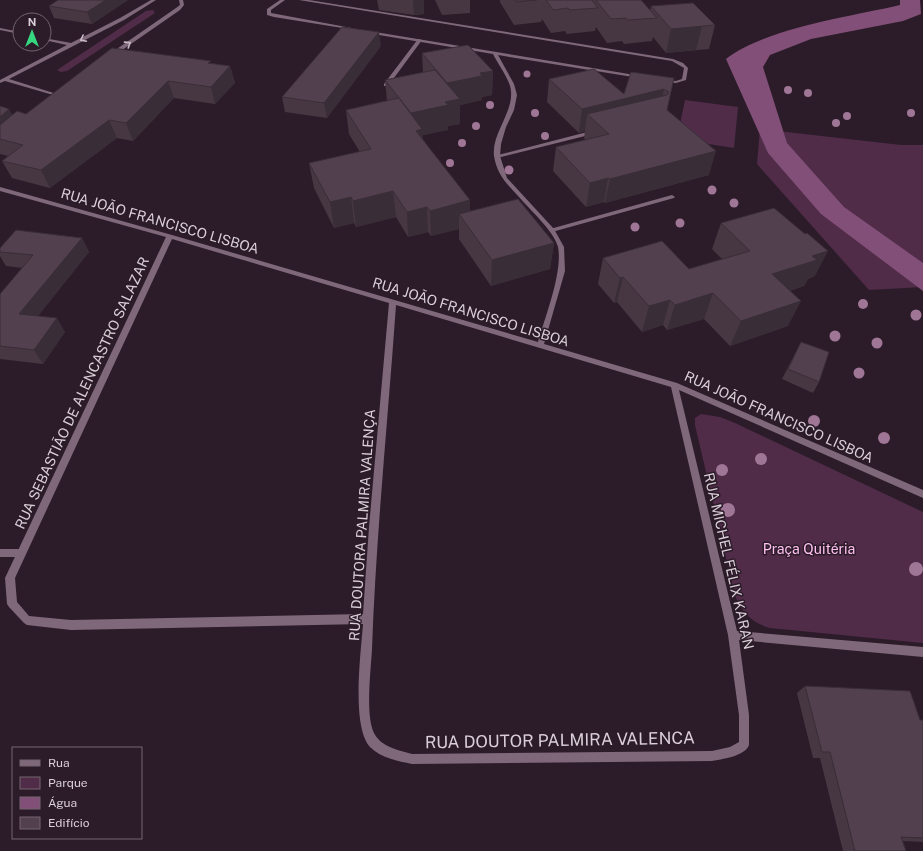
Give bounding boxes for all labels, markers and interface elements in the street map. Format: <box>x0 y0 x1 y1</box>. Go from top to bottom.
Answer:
north arrow <box>12 12 52 52</box>
text: N <box>28 16 36 28</box>
one-way arrow <box>80 34 87 42</box>
one-way arrow <box>124 42 131 49</box>
street label: RUA JOÃO FRANCISCO LISBOA <box>59 184 261 257</box>
street label: RUA SEBASTIÃO DE ALENCASTRO SALAZAR <box>11 254 152 532</box>
street label: RUA JOÃO FRANCISCO LISBOA <box>371 273 572 350</box>
street label: RUA JOÃO FRANCISCO LISBOA <box>682 367 876 466</box>
street label: RUA DOUTORA PALMIRA VALENÇA <box>346 408 378 641</box>
street label: RUA MICHEL FÉLIX KARAN <box>701 471 758 651</box>
park label: Praça Quitéria <box>763 541 855 557</box>
street label: RUA DOUTOR PALMIRA VALENCA <box>425 728 695 752</box>
legend <box>12 747 142 839</box>
text: Rua <box>48 756 70 770</box>
text: Parque <box>48 776 88 790</box>
text: Água <box>48 796 77 810</box>
text: Edifício <box>48 816 90 830</box>

